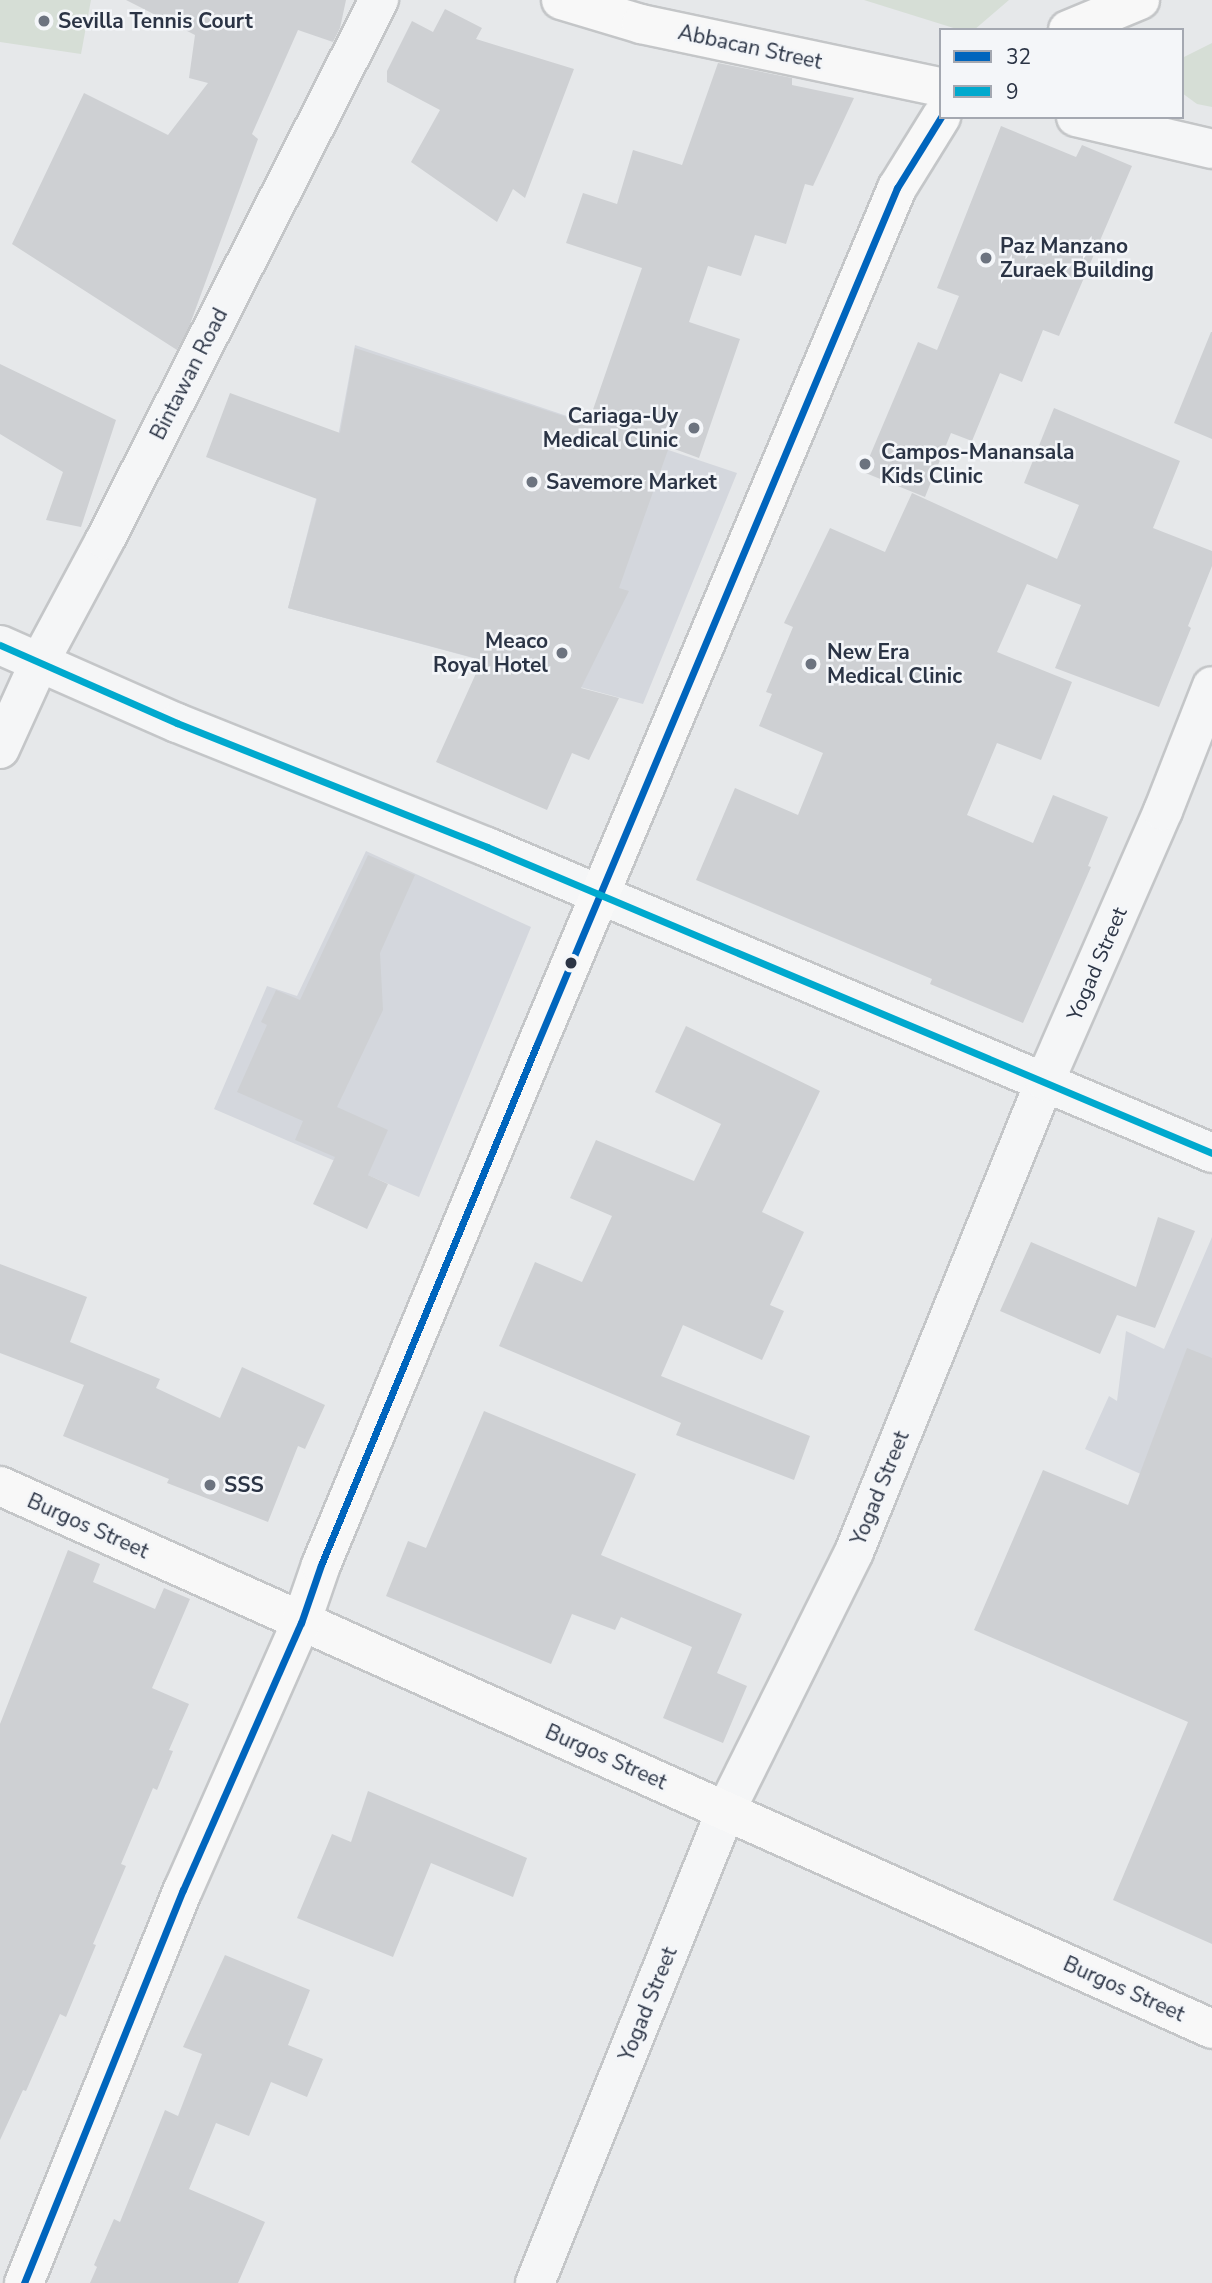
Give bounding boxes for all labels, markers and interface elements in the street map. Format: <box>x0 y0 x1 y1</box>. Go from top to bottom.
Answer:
place label: Sevilla Tennis Court <box>58 8 253 34</box>
marker: Sevilla Tennis Court <box>36 13 52 29</box>
street label: Abbacan Street <box>676 19 824 75</box>
legend <box>939 28 1184 119</box>
text: 32 <box>1006 43 1031 71</box>
text: 9 <box>1006 78 1019 106</box>
place label: Paz Manzano Zuraek Building <box>1000 233 1154 283</box>
marker: Paz Manzano Zuraek Building <box>978 250 994 266</box>
street label: Bintawan Road <box>145 304 233 444</box>
place label: Cariaga-Uy Medical Clinic <box>543 403 678 453</box>
marker: Cariaga-Uy Medical Clinic <box>684 418 704 438</box>
place label: Campos-Manansala Kids Clinic <box>881 439 1075 489</box>
marker: Campos-Manansala Kids Clinic <box>855 454 875 474</box>
place label: Savemore Market <box>546 469 717 495</box>
marker: Savemore Market <box>524 474 540 490</box>
place label: Meaco Royal Hotel <box>433 628 548 678</box>
place label: New Era Medical Clinic <box>827 639 962 689</box>
marker: Meaco Royal Hotel <box>554 645 570 661</box>
marker: New Era Medical Clinic <box>801 654 821 674</box>
street label: Yogad Street <box>1062 903 1132 1025</box>
unlabelled marker <box>564 956 578 970</box>
street label: Yogad Street <box>846 1427 914 1549</box>
place label: SSS <box>224 1472 264 1498</box>
marker: SSS <box>202 1477 218 1493</box>
street label: Burgos Street <box>23 1488 153 1564</box>
street label: Burgos Street <box>541 1719 671 1795</box>
street label: Yogad Street <box>614 1943 682 2065</box>
street label: Burgos Street <box>1059 1951 1189 2027</box>

